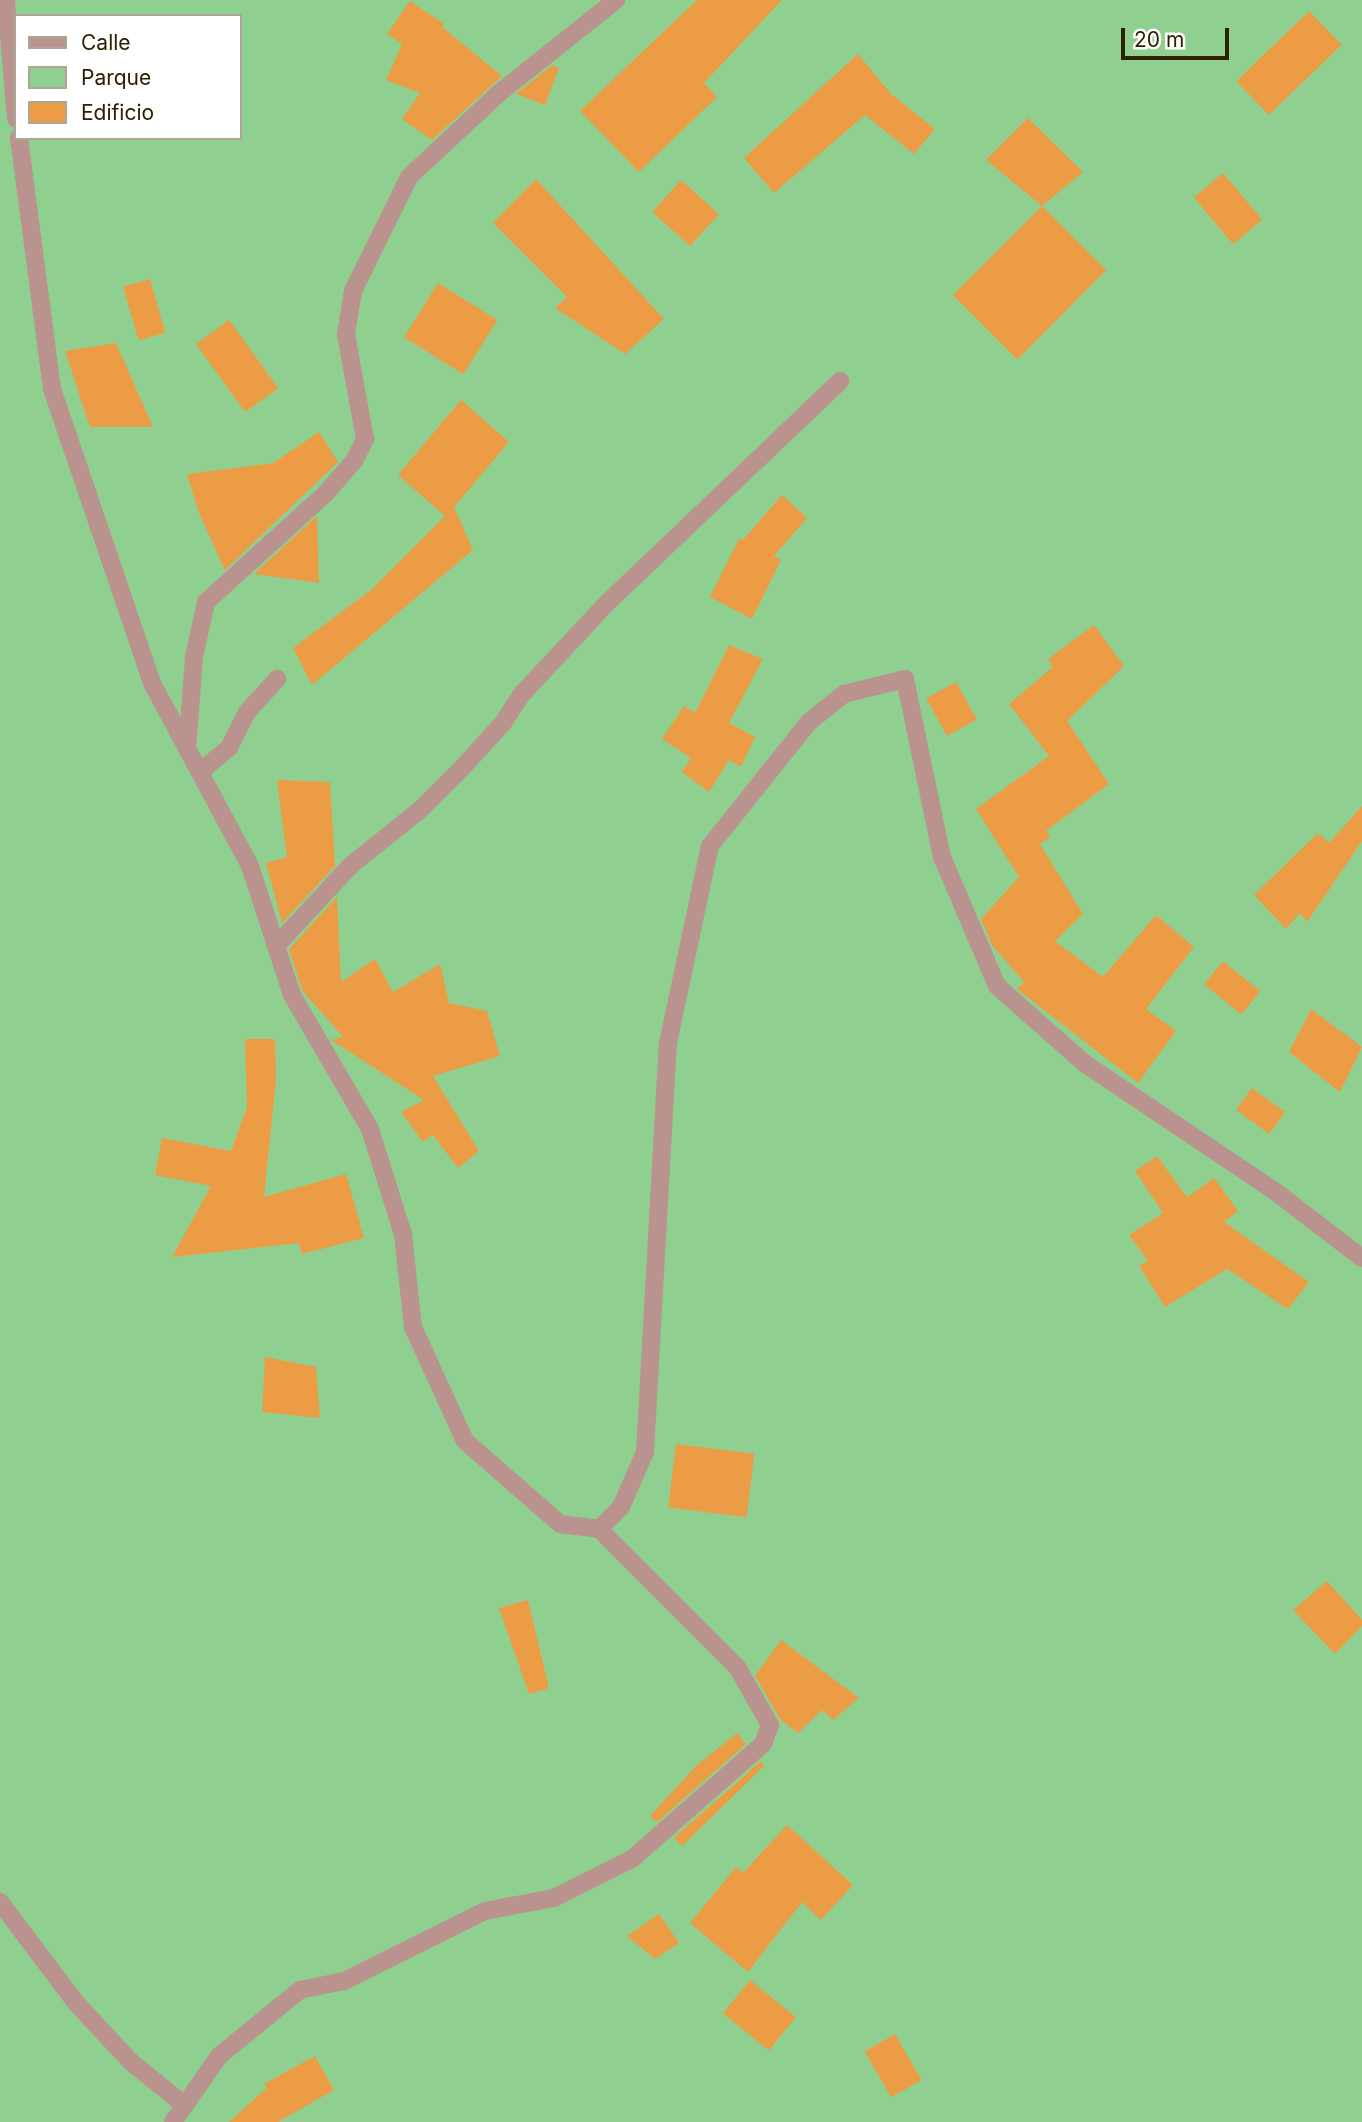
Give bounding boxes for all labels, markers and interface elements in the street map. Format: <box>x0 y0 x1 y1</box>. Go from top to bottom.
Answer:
legend <box>14 14 242 140</box>
scale bar <box>1124 14 1232 58</box>
text: 20 m <box>1134 27 1184 52</box>
text: Calle <box>81 30 131 55</box>
text: Parque <box>81 65 151 90</box>
text: Edificio <box>81 100 154 125</box>

